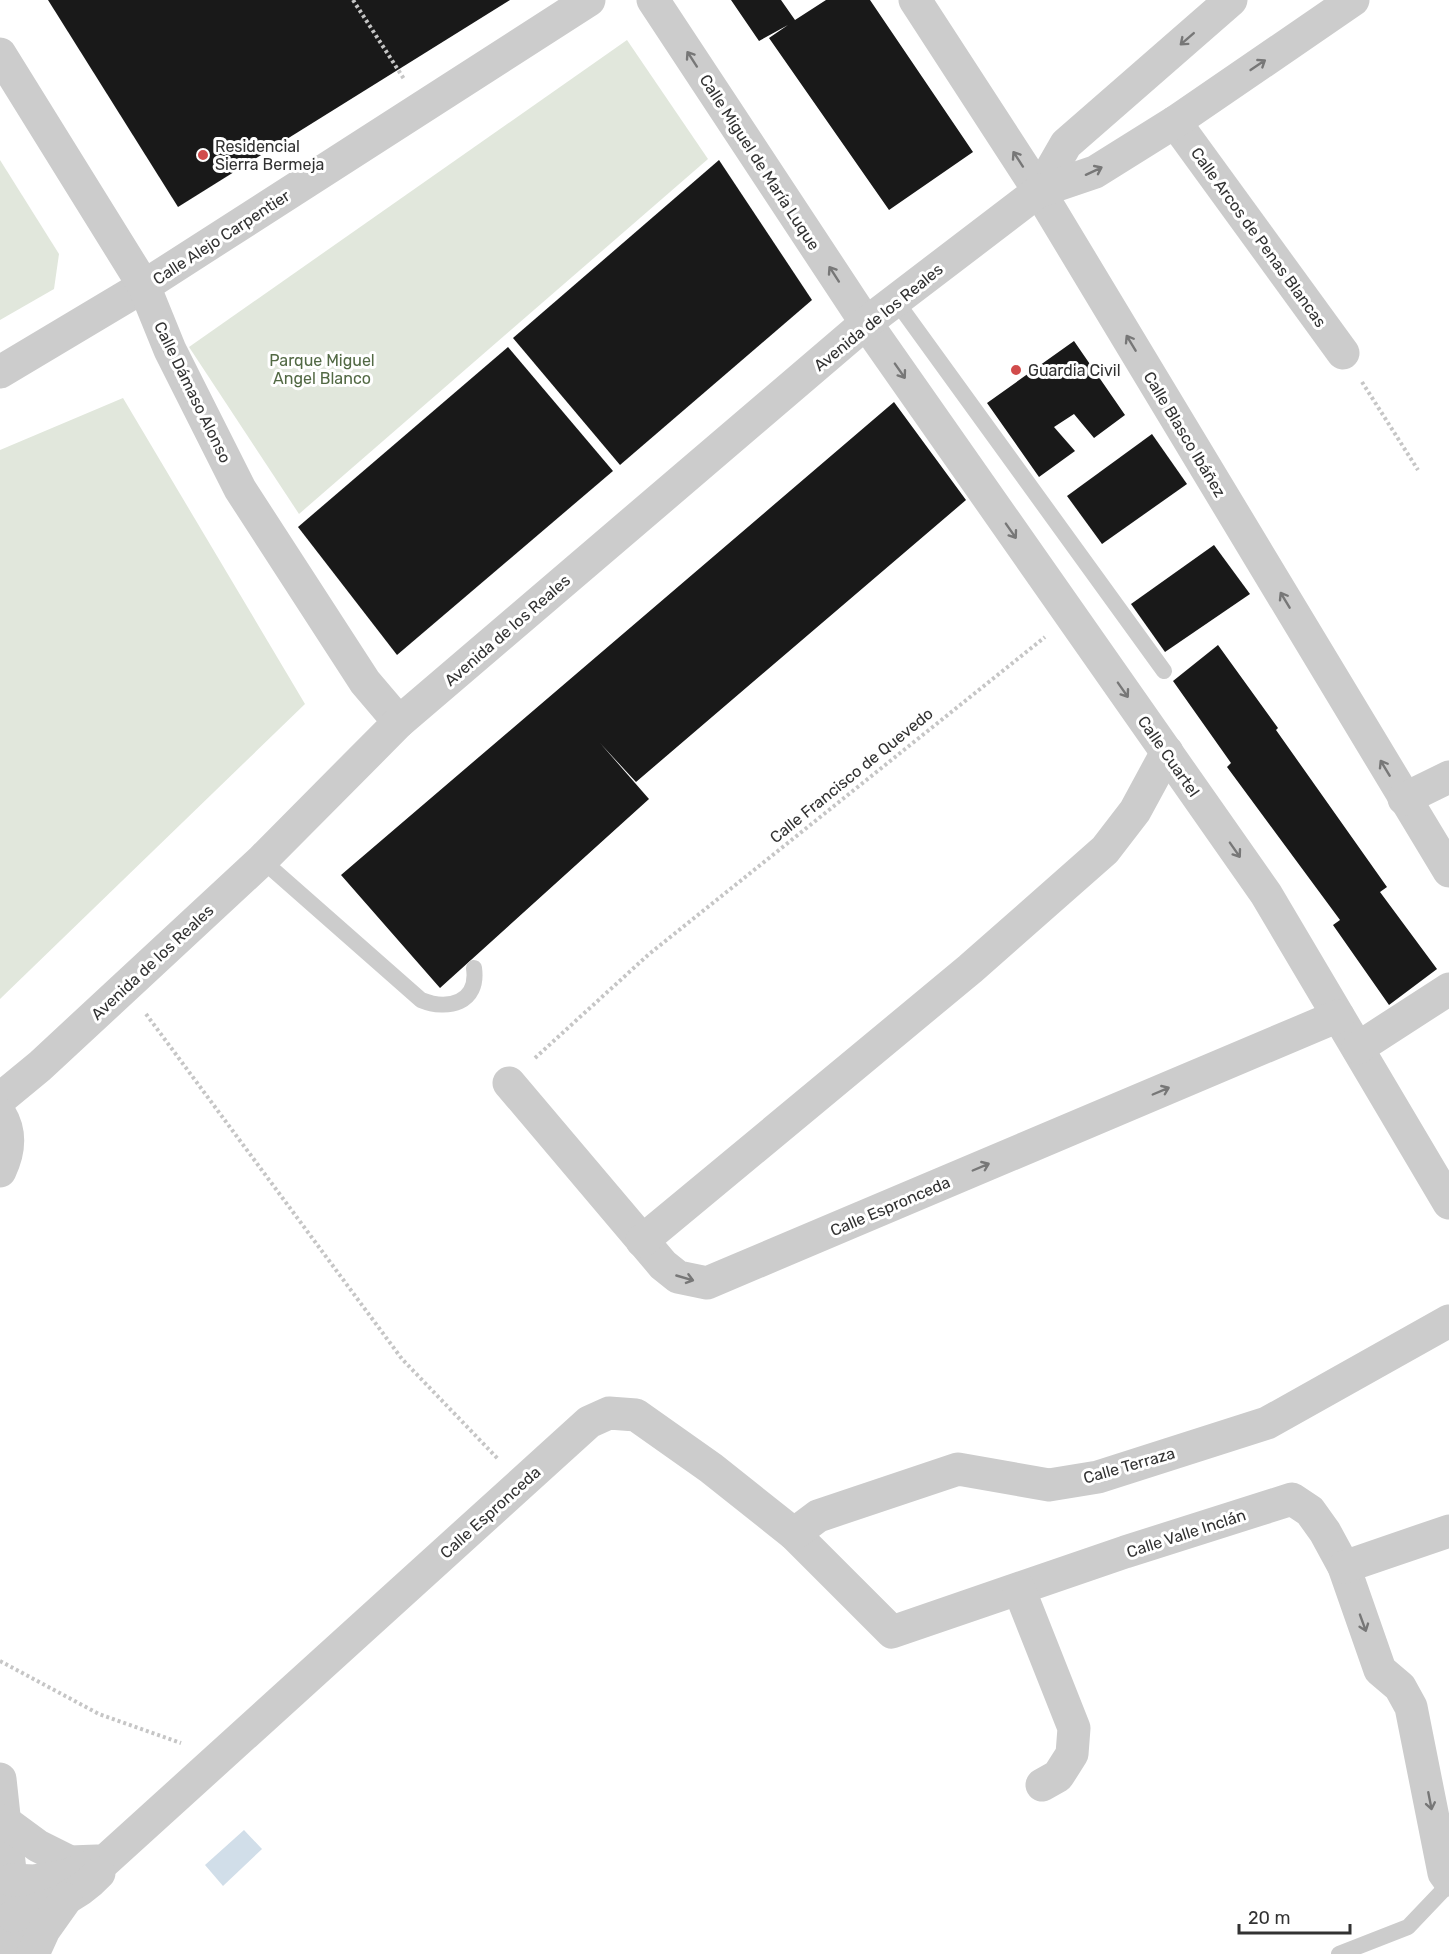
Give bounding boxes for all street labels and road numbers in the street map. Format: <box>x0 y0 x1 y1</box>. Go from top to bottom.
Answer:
street label: Calle Miguel de María Luque <box>696 71 824 254</box>
street label: Calle Arcos de Penas Blancas <box>1187 144 1330 331</box>
street label: Calle Alejo Carpentier <box>149 186 293 289</box>
street label: Avenida de los Reales <box>810 260 947 375</box>
street label: Calle Dámaso Alonso <box>150 319 235 466</box>
street label: Calle Blasco Ibáñez <box>1140 368 1230 501</box>
street label: Avenida de los Reales <box>441 571 574 690</box>
street label: Calle Francisco de Quevedo <box>766 704 937 847</box>
street label: Calle Cuartel <box>1134 712 1203 800</box>
street label: Avenida de los Reales <box>87 901 217 1024</box>
street label: Calle Espronceda <box>827 1173 953 1240</box>
street label: Calle Terraza <box>1081 1443 1177 1488</box>
street label: Calle Espronceda <box>436 1462 544 1562</box>
street label: Calle Valle Inclán <box>1124 1505 1248 1562</box>

